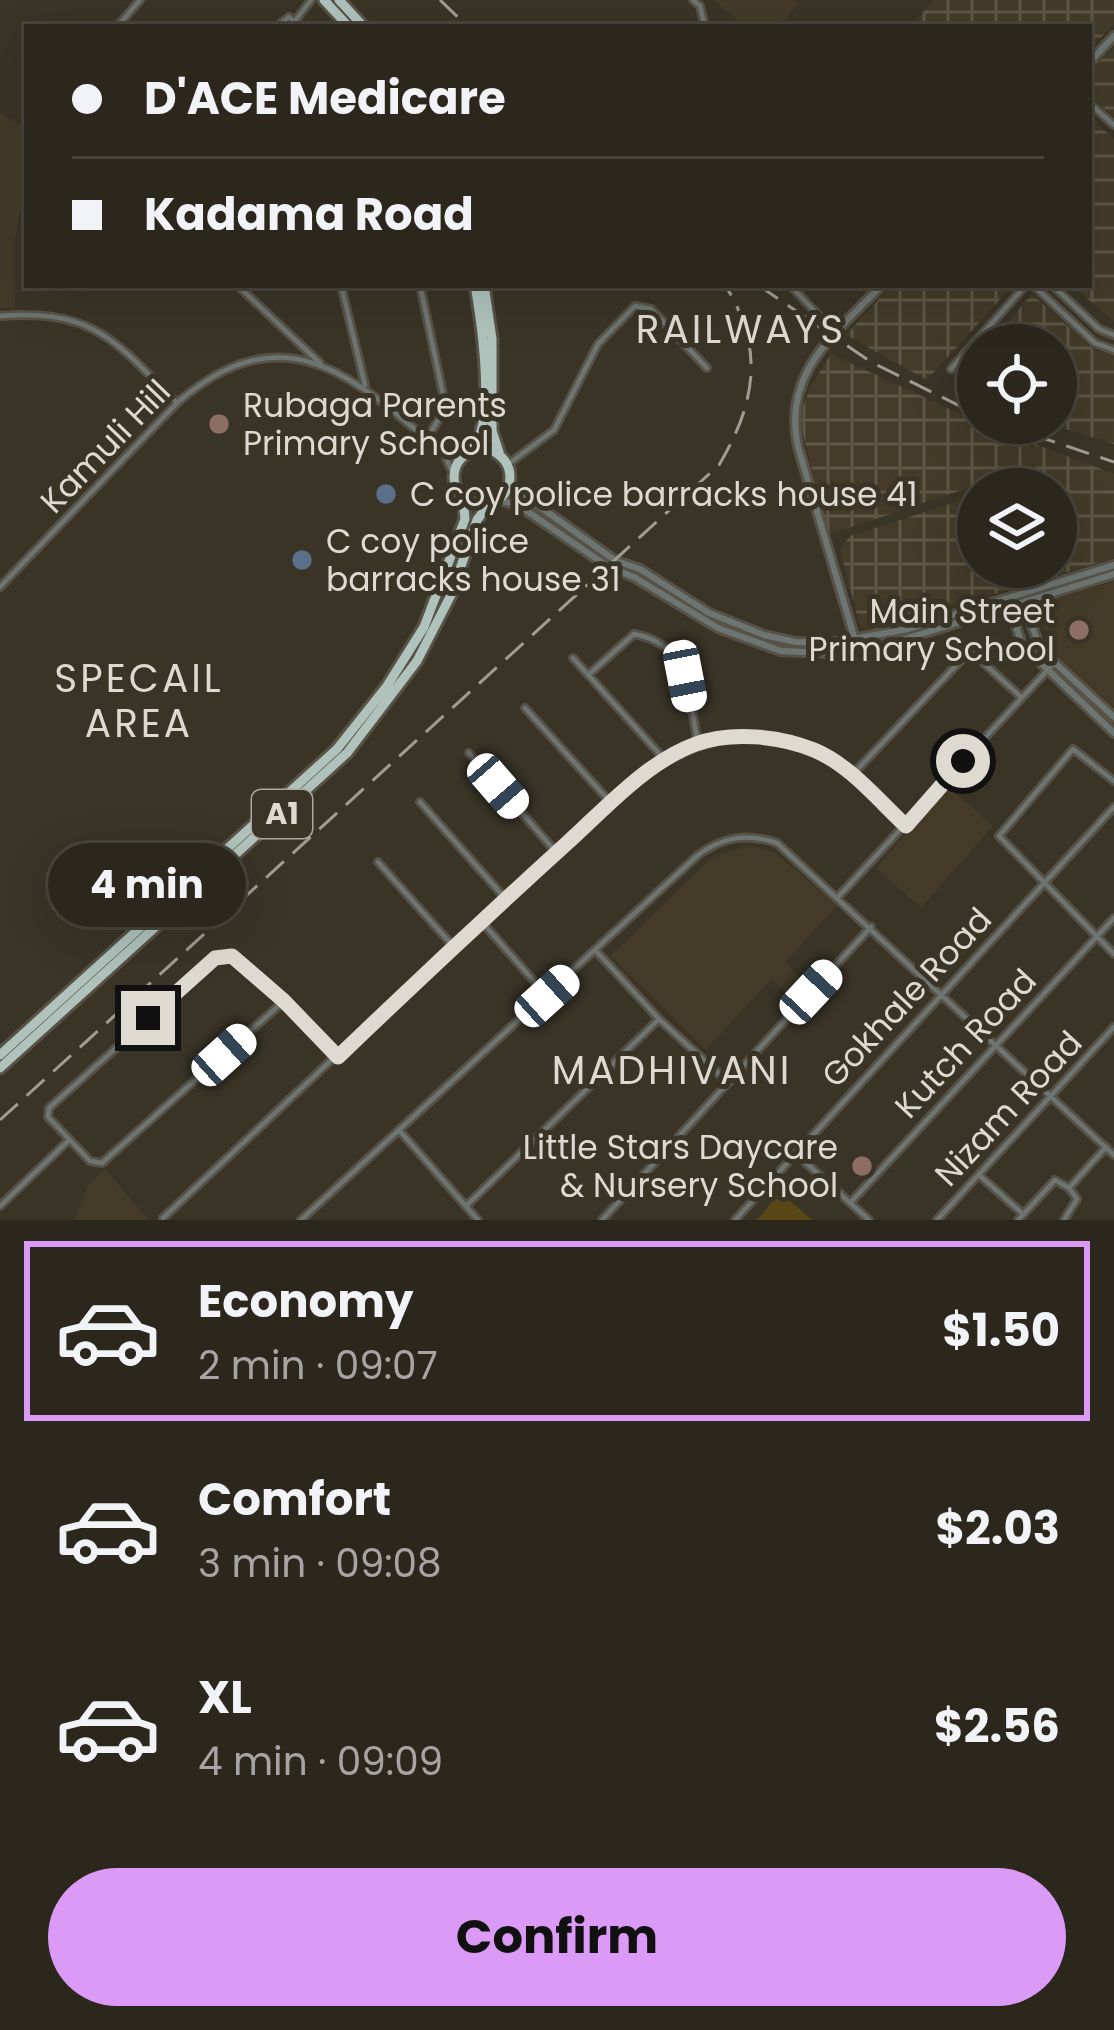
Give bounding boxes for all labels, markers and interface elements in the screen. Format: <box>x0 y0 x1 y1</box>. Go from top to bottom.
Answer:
text: D'ACE Medicare <box>144 67 506 130</box>
text: Kadama Road <box>144 183 474 246</box>
district label: RAILWAYS <box>636 302 846 357</box>
map controls <box>957 324 1077 588</box>
button: locate <box>957 324 1077 444</box>
street label: Kamuli Hill <box>30 369 181 524</box>
place label: Rubaga Parents Primary School <box>243 382 507 467</box>
marker: Rubaga Parents Primary School <box>206 411 232 437</box>
button: layers <box>957 468 1077 588</box>
place label: C coy police barracks house 41 <box>410 471 918 518</box>
marker: C coy police barracks house 41 <box>373 481 399 507</box>
place label: C coy police barracks house 31 <box>326 518 620 603</box>
marker: C coy police barracks house 31 <box>289 547 315 573</box>
place label: Main Street Primary School <box>809 588 1055 673</box>
marker: Main Street Primary School <box>1066 617 1092 643</box>
car <box>660 637 710 715</box>
district label: SPECAIL AREA <box>54 651 224 751</box>
route start <box>936 734 990 788</box>
car <box>461 747 535 825</box>
road number: A1 <box>252 790 312 838</box>
callout: 4 min <box>49 844 247 928</box>
text: 4 min <box>90 857 204 912</box>
street label: Gokhale Road <box>811 897 1002 1098</box>
car <box>773 953 849 1031</box>
street label: Kutch Road <box>884 958 1047 1128</box>
car <box>508 959 586 1033</box>
route end <box>121 991 175 1045</box>
car <box>185 1018 263 1092</box>
street label: Nizam Road <box>924 1020 1093 1196</box>
district label: MADHIVANI <box>552 1043 792 1098</box>
place label: Little Stars Daycare & Nursery School <box>523 1124 838 1209</box>
marker: Little Stars Daycare & Nursery School <box>849 1153 875 1179</box>
text: Economy <box>198 1270 413 1333</box>
icon: car <box>54 1277 162 1385</box>
text: $1.50 <box>942 1299 1060 1362</box>
text: 2 min · 09:07 <box>198 1338 438 1393</box>
text: Comfort <box>198 1468 391 1531</box>
icon: car <box>54 1475 162 1583</box>
text: $2.03 <box>935 1497 1060 1560</box>
text: 3 min · 09:08 <box>198 1536 442 1591</box>
text: XL <box>198 1666 252 1729</box>
icon: car <box>54 1673 162 1781</box>
text: $2.56 <box>934 1695 1060 1758</box>
text: 4 min · 09:09 <box>198 1734 443 1789</box>
button: Confirm <box>48 1868 1066 2006</box>

